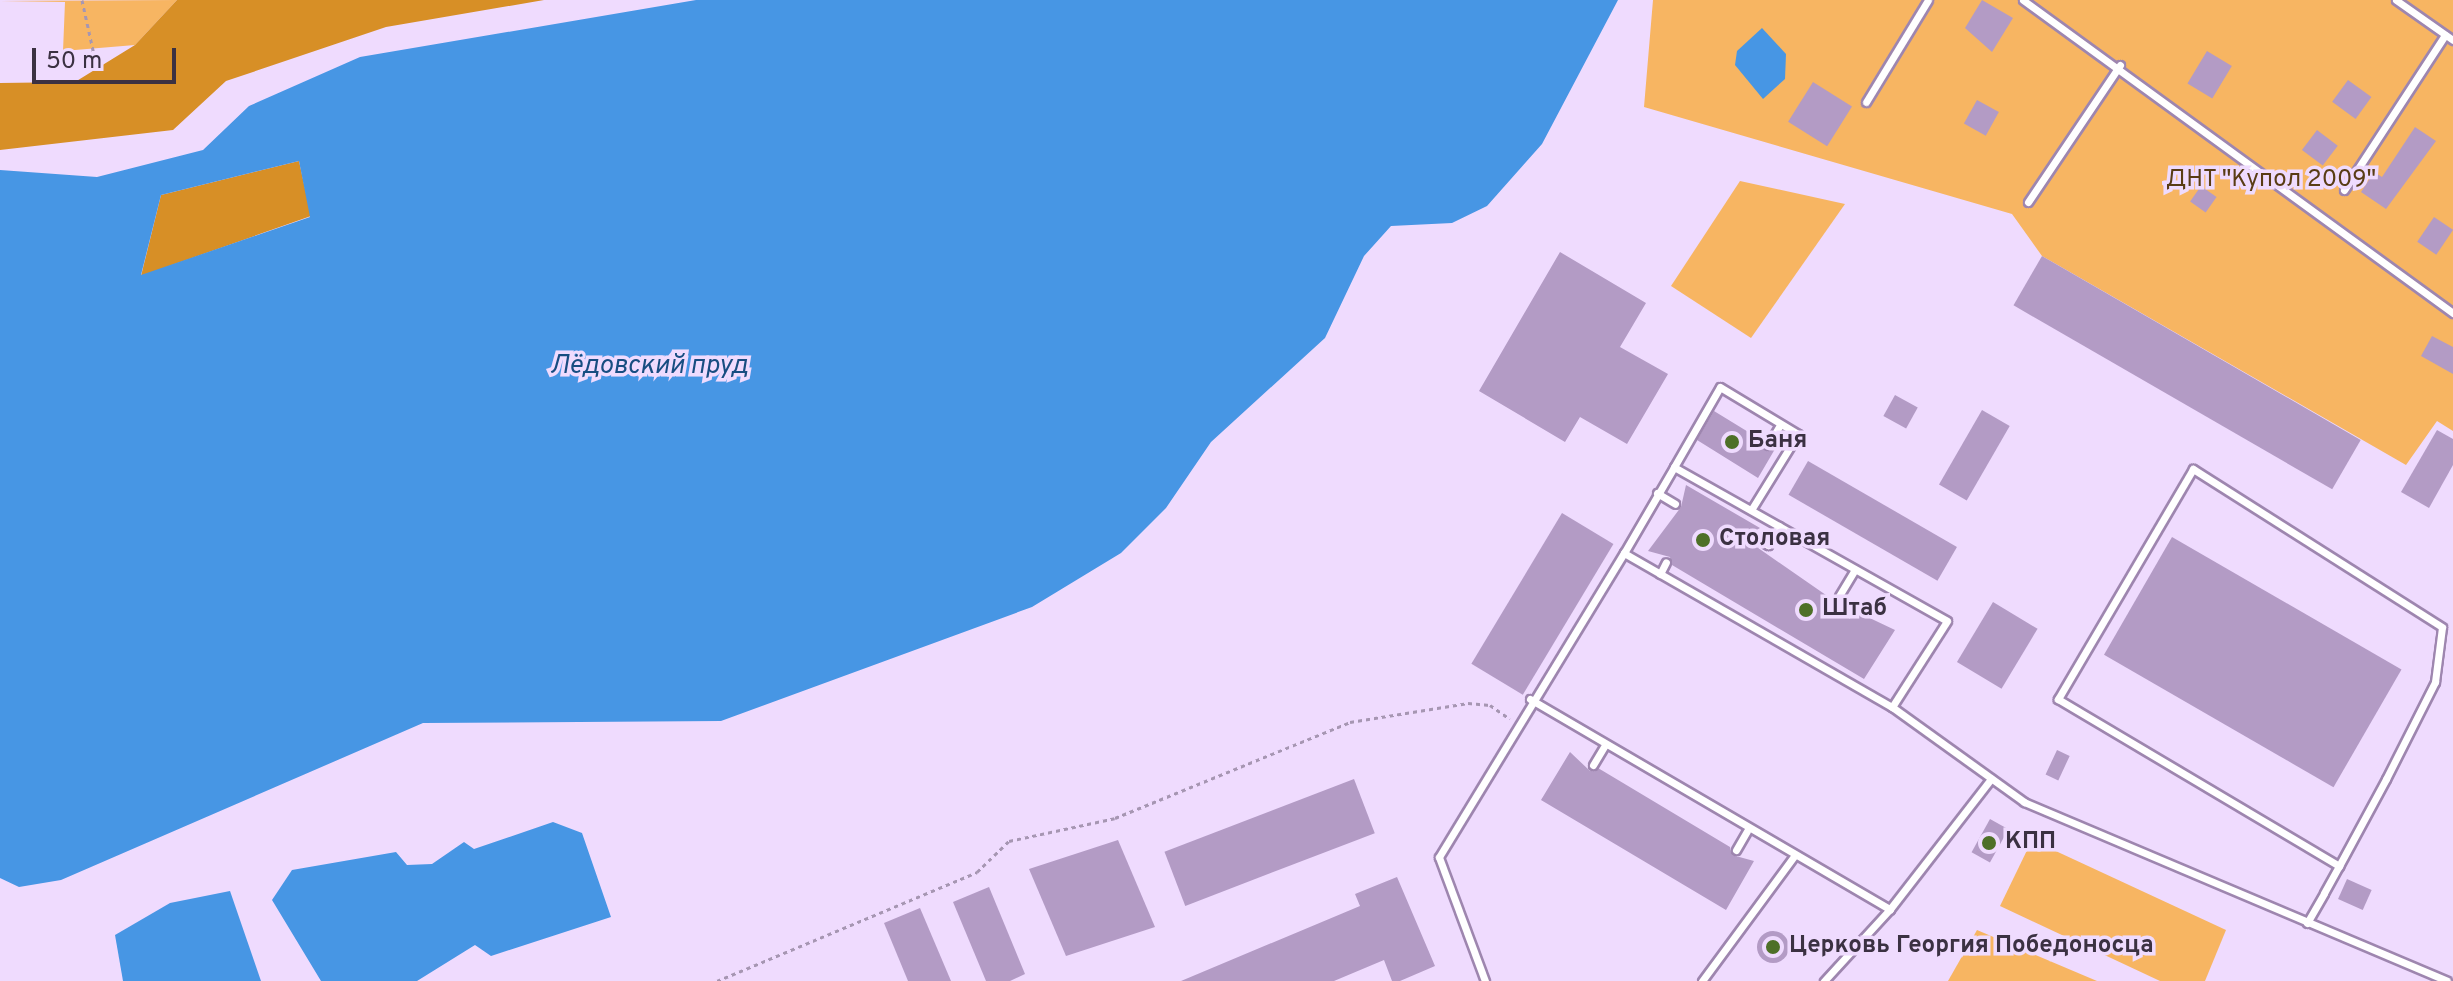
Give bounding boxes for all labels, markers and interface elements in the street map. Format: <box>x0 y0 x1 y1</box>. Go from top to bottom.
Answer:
scale bar <box>36 32 180 82</box>
text: 50 m <box>46 47 102 77</box>
park label: ДНТ "Купол 2009" <box>2165 167 2377 195</box>
water label: Лёдовский пруд <box>550 351 748 383</box>
place label: Баня <box>1748 428 1807 456</box>
marker: Баня <box>1723 433 1741 451</box>
place label: Столовая <box>1719 526 1830 554</box>
marker: Столовая <box>1694 531 1712 549</box>
place label: Штаб <box>1822 596 1887 624</box>
marker: Штаб <box>1797 601 1815 619</box>
place label: КПП <box>2005 829 2056 857</box>
marker: КПП <box>1980 834 1998 852</box>
place label: Церковь Георгия Победоносца <box>1789 933 2154 961</box>
marker: Церковь Георгия Победоносца <box>1764 938 1782 956</box>

